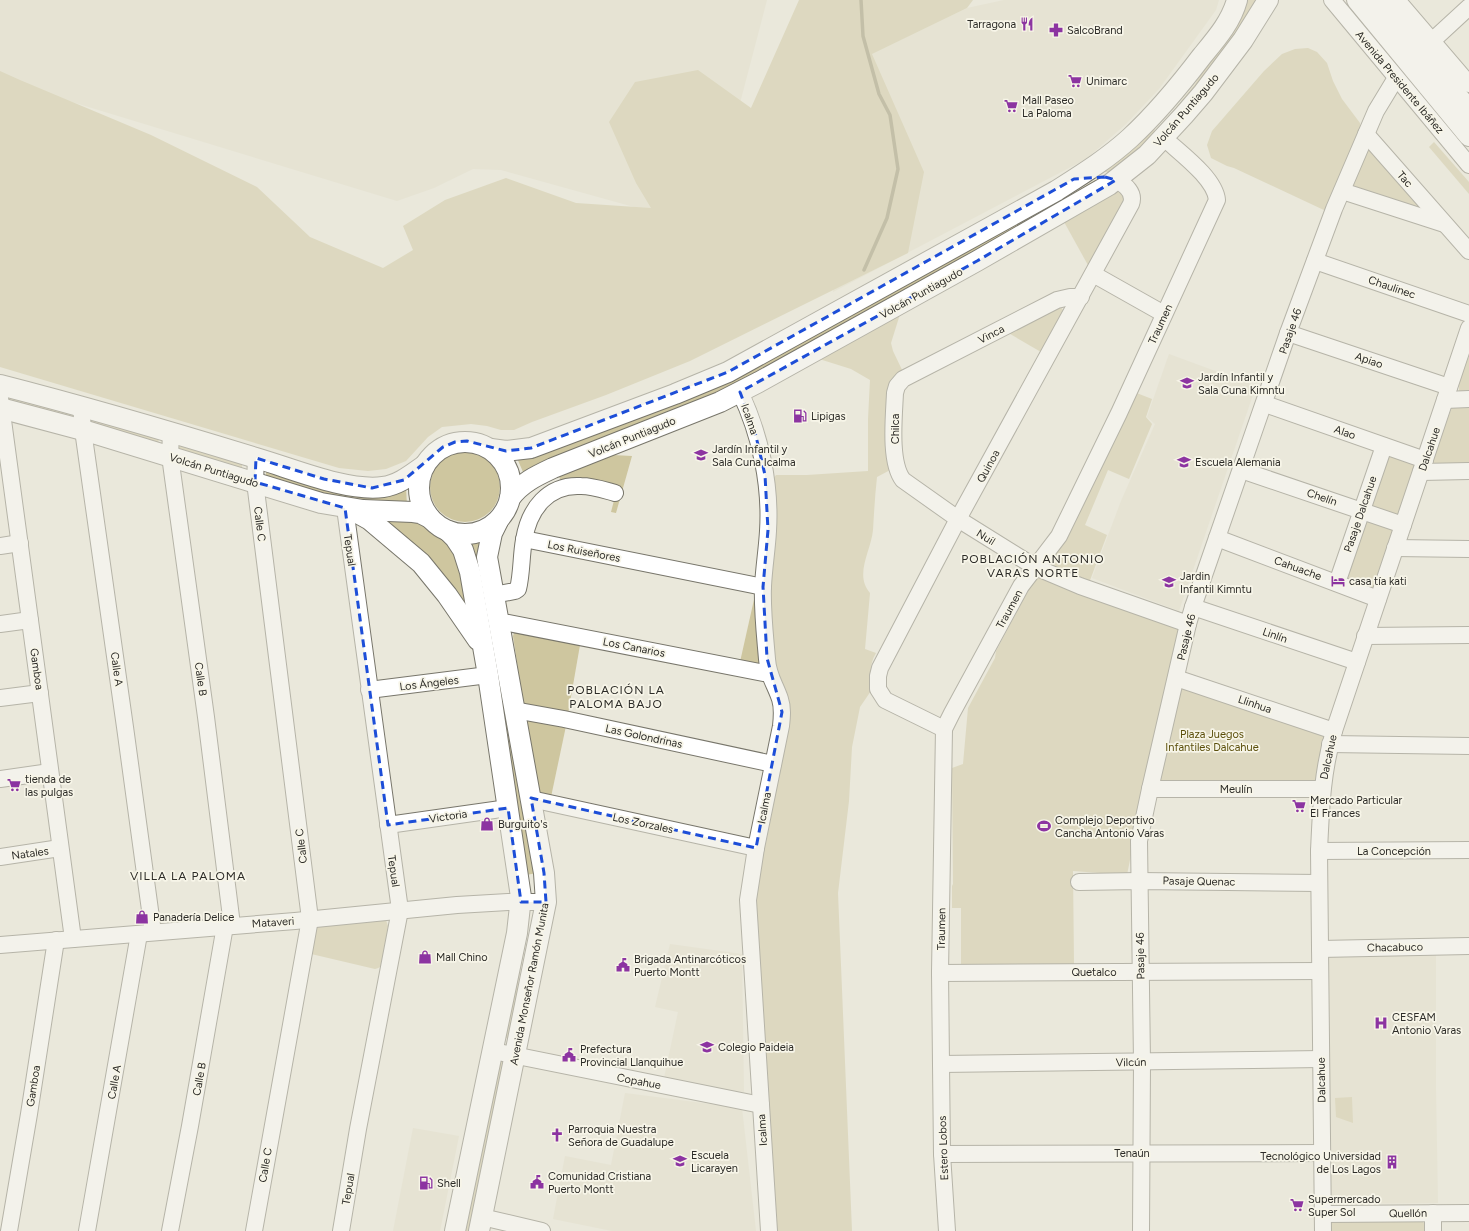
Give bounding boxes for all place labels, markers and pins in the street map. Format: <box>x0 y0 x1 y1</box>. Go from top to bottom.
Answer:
restaurant icon: Tarragona <box>1019 16 1035 32</box>
place label: Tarragona <box>967 18 1016 31</box>
pharmacy icon: SalcoBrand <box>1048 22 1064 38</box>
place label: SalcoBrand <box>1067 24 1123 37</box>
supermarket icon: Unimarc <box>1067 73 1083 89</box>
place label: Unimarc <box>1086 75 1127 88</box>
place label: Mall Paseo La Paloma <box>1022 94 1074 120</box>
supermarket icon: Mall Paseo La Paloma <box>1003 98 1019 114</box>
place label: Jardín Infantil y Sala Cuna Kimntu <box>1198 371 1285 397</box>
school or university icon: Jardín Infantil y Sala Cuna Kimntu <box>1179 375 1195 391</box>
fuel station icon: Lipigas <box>792 408 808 424</box>
place label: Lipigas <box>811 410 846 423</box>
place label: Jardín Infantil y Sala Cuna Icalma <box>712 443 796 469</box>
school or university icon: Jardín Infantil y Sala Cuna Icalma <box>693 447 709 463</box>
school or university icon: Escuela Alemania <box>1176 454 1192 470</box>
place label: Escuela Alemania <box>1195 456 1281 469</box>
place label: Jardin Infantil Kimntu <box>1180 570 1252 596</box>
hotel icon: casa tía kati <box>1330 573 1346 589</box>
school or university icon: Jardin Infantil Kimntu <box>1161 574 1177 590</box>
place label: casa tía kati <box>1349 575 1407 588</box>
place label: tienda de las pulgas <box>25 773 73 799</box>
supermarket icon: tienda de las pulgas <box>6 777 22 793</box>
place label: Mercado Particular El Frances <box>1310 794 1403 820</box>
supermarket icon: Mercado Particular El Frances <box>1291 798 1307 814</box>
place label: Complejo Deportivo Cancha Antonio Varas <box>1055 814 1164 840</box>
shop icon: Burguito's <box>479 816 495 832</box>
place label: Burguito's <box>498 818 548 831</box>
sports icon: Complejo Deportivo Cancha Antonio Varas <box>1036 818 1052 834</box>
shop icon: Panadería Delice <box>134 909 150 925</box>
place label: Panadería Delice <box>153 911 234 924</box>
shop icon: Mall Chino <box>417 949 433 965</box>
place label: Mall Chino <box>436 951 488 964</box>
place label: Brigada Antinarcóticos Puerto Montt <box>634 953 746 979</box>
public building icon: Brigada Antinarcóticos Puerto Montt <box>615 957 631 973</box>
place label: CESFAM Antonio Varas <box>1392 1011 1461 1037</box>
hospital icon: CESFAM Antonio Varas <box>1373 1015 1389 1031</box>
school or university icon: Colegio Paideia <box>699 1039 715 1055</box>
place label: Colegio Paideia <box>718 1041 794 1054</box>
place label: Prefectura Provincial Llanquihue <box>580 1043 683 1069</box>
public building icon: Prefectura Provincial Llanquihue <box>561 1047 577 1063</box>
place label: Parroquia Nuestra Señora de Guadalupe <box>568 1123 674 1149</box>
church icon: Parroquia Nuestra Señora de Guadalupe <box>549 1127 565 1143</box>
place label: Escuela Licarayen <box>691 1149 738 1175</box>
place label: Tecnológico Universidad de Los Lagos <box>1260 1150 1381 1176</box>
school or university icon: Escuela Licarayen <box>672 1153 688 1169</box>
building icon: Tecnológico Universidad de Los Lagos <box>1384 1154 1400 1170</box>
place label: Comunidad Cristiana Puerto Montt <box>548 1170 651 1196</box>
public building icon: Comunidad Cristiana Puerto Montt <box>529 1174 545 1190</box>
fuel station icon: Shell <box>418 1175 434 1191</box>
place label: Shell <box>437 1177 461 1190</box>
place label: Supermercado Super Sol <box>1308 1193 1381 1219</box>
supermarket icon: Supermercado Super Sol <box>1289 1197 1305 1213</box>

